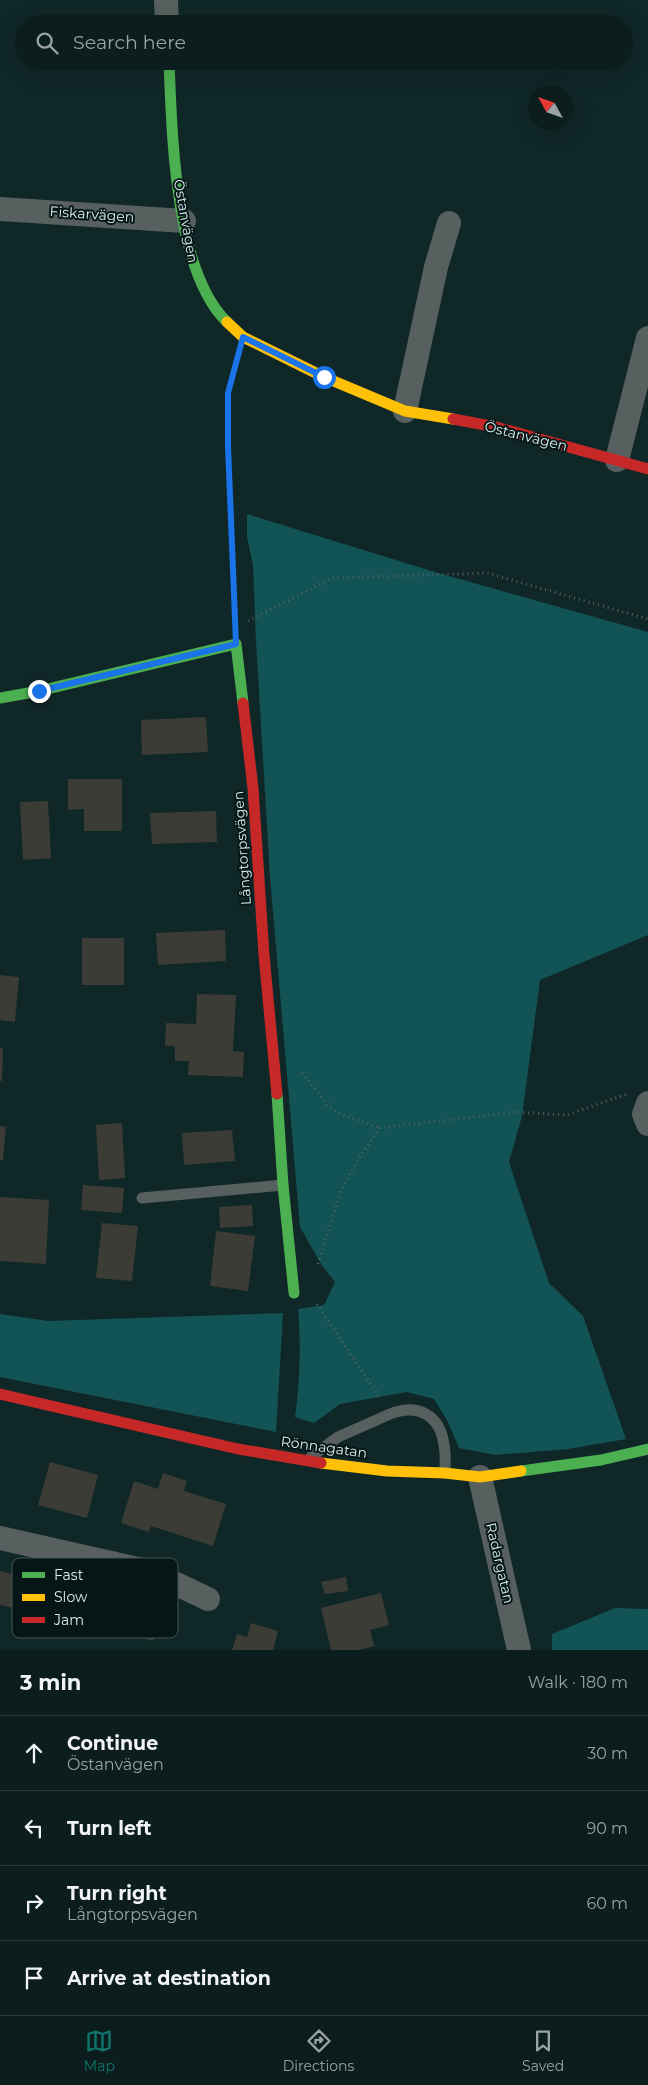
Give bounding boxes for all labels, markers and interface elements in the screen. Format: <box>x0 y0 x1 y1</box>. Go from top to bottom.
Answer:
search box <box>15 15 633 70</box>
icon: search <box>33 29 61 57</box>
text: Search here <box>73 31 186 54</box>
north arrow <box>528 85 573 130</box>
street label: Östanvägen <box>170 178 202 264</box>
street label: Fiskarvägen <box>49 202 135 226</box>
route start <box>313 366 336 389</box>
street label: Östanvägen <box>483 417 569 455</box>
route end <box>28 680 51 703</box>
street label: Långtorpsvägen <box>229 790 255 906</box>
street label: Rönnagatan <box>280 1432 368 1462</box>
street label: Radargatan <box>482 1521 518 1605</box>
legend <box>12 1558 178 1638</box>
text: Fast <box>54 1566 84 1584</box>
text: Slow <box>54 1588 88 1606</box>
text: Jam <box>53 1611 84 1629</box>
text: 3 min <box>20 1670 81 1695</box>
text: Walk · 180 m <box>528 1673 628 1692</box>
text: Continue <box>67 1732 158 1755</box>
icon: ahead <box>20 1739 48 1767</box>
text: 30 m <box>587 1744 628 1763</box>
text: Östanvägen <box>67 1755 164 1774</box>
icon: left <box>20 1814 48 1842</box>
text: Turn left <box>67 1817 152 1840</box>
text: 90 m <box>586 1819 628 1838</box>
text: Turn right <box>67 1882 167 1905</box>
icon: right <box>20 1889 48 1917</box>
text: 60 m <box>586 1894 628 1913</box>
text: Långtorpsvägen <box>67 1905 198 1924</box>
icon: arrive <box>20 1964 48 1992</box>
text: Arrive at destination <box>67 1967 271 1990</box>
tab: Map <box>84 2027 115 2075</box>
tab: Directions <box>283 2027 354 2075</box>
tab: Saved <box>522 2027 564 2075</box>

